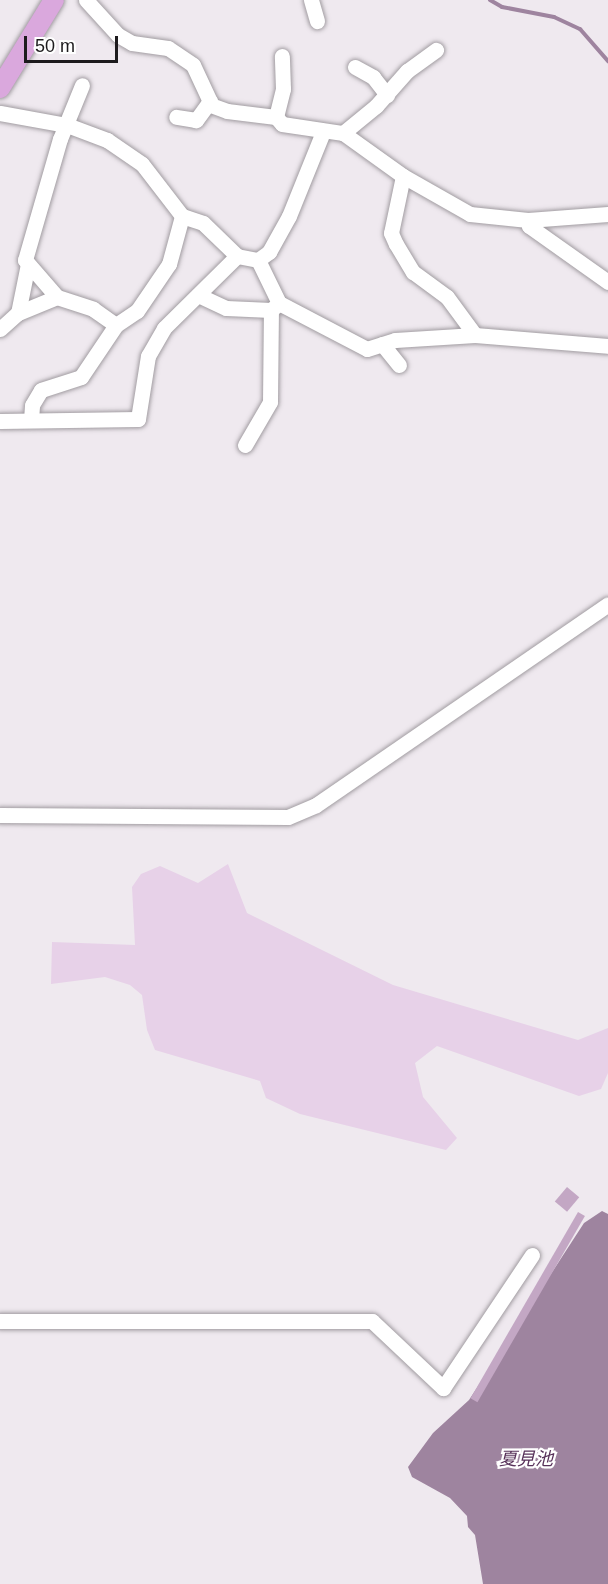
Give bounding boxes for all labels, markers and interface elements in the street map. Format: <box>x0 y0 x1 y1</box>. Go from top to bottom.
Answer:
scale bar <box>27 24 122 62</box>
text: 50 m <box>35 36 75 56</box>
water label: 夏見池 <box>499 1448 553 1470</box>

